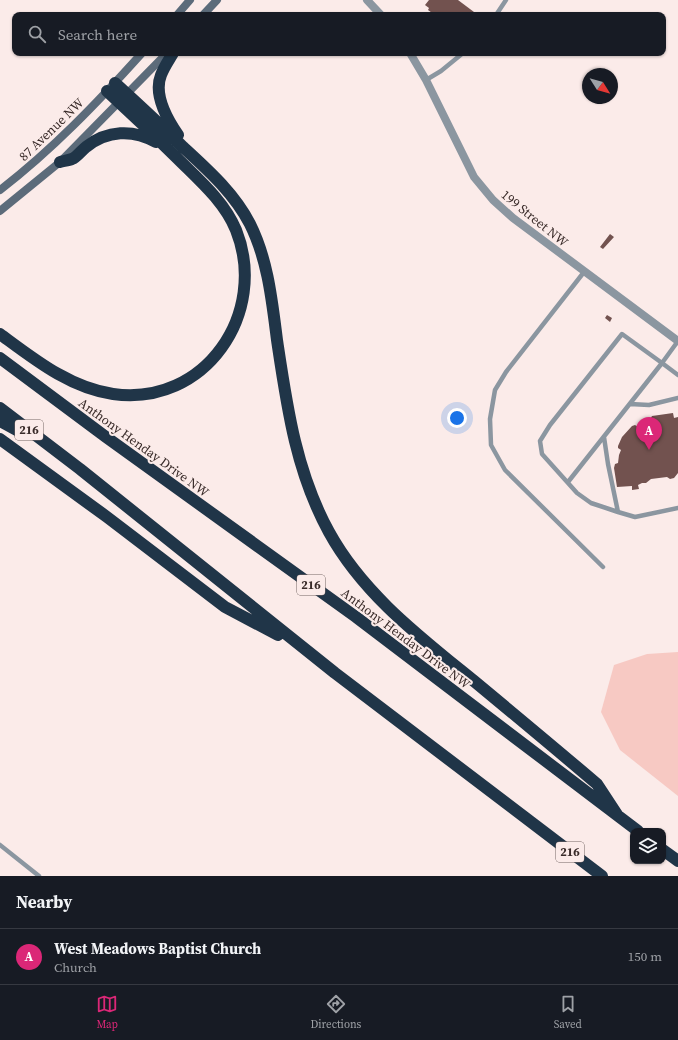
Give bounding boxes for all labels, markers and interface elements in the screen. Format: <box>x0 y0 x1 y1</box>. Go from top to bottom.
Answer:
search box <box>12 12 666 56</box>
icon: search <box>26 23 48 45</box>
text: Search here <box>58 24 137 45</box>
north arrow <box>582 68 618 104</box>
street label: 87 Avenue NW <box>15 94 88 165</box>
street label: 199 Street NW <box>498 186 572 251</box>
street label: Anthony Henday Drive NW <box>75 394 213 501</box>
your location <box>447 408 467 428</box>
pin: A <box>636 417 662 450</box>
road number: 216 <box>15 420 43 440</box>
road number: 216 <box>297 575 325 595</box>
street label: Anthony Henday Drive NW <box>338 584 474 693</box>
map controls <box>630 828 666 864</box>
button: layers <box>630 828 666 864</box>
road number: 216 <box>556 842 584 862</box>
text: Nearby <box>16 890 72 914</box>
text: West Meadows Baptist Church <box>54 938 261 959</box>
text: A <box>25 948 33 965</box>
text: 150 m <box>628 948 662 965</box>
text: Church <box>54 959 97 976</box>
tab: Map <box>96 993 118 1032</box>
tab: Directions <box>310 993 361 1032</box>
tab: Saved <box>554 993 582 1032</box>

